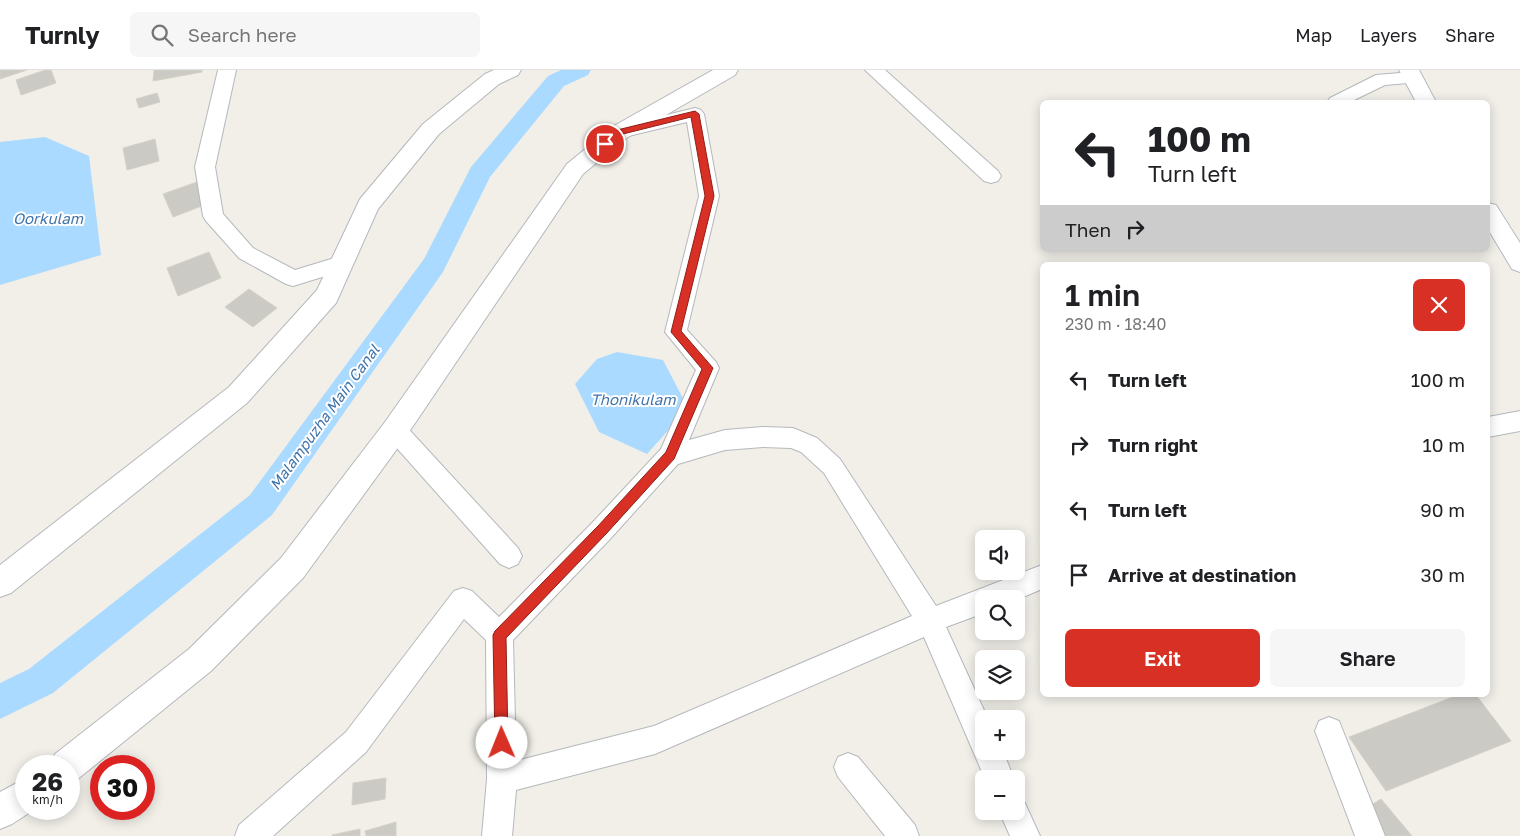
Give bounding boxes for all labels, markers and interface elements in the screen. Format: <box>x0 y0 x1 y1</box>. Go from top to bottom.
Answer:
search box <box>130 12 480 57</box>
text: Turnly <box>25 20 100 49</box>
icon: search <box>148 21 176 49</box>
text: Search here <box>188 23 297 46</box>
text: Map <box>1295 24 1332 46</box>
text: Layers <box>1360 24 1417 46</box>
text: Share <box>1445 24 1495 46</box>
text: 100 m <box>1148 118 1251 160</box>
icon: left <box>1065 120 1130 185</box>
pin <box>584 123 626 165</box>
icon: arrive <box>591 130 619 158</box>
text: Turn left <box>1148 160 1237 187</box>
water label: Oorkulam <box>13 209 84 227</box>
icon: right <box>1121 215 1149 243</box>
text: Then <box>1065 218 1111 241</box>
text: 1 min <box>1065 277 1140 313</box>
button: close <box>1413 279 1465 331</box>
text: 230 m · 18:40 <box>1065 314 1167 334</box>
water label: Malampuzha Main Canal <box>265 340 383 493</box>
icon: left <box>1065 366 1093 394</box>
text: Turn left <box>1108 368 1187 391</box>
text: 100 m <box>1411 368 1465 391</box>
water label: Thonikulam <box>591 390 676 408</box>
icon: right <box>1065 431 1093 459</box>
text: Turn right <box>1108 433 1198 456</box>
text: 10 m <box>1422 433 1465 456</box>
icon: left <box>1065 496 1093 524</box>
text: Turn left <box>1108 498 1187 521</box>
text: 90 m <box>1420 498 1465 521</box>
map controls <box>975 530 1025 820</box>
button: sound <box>975 530 1025 580</box>
icon: arrive <box>1065 561 1093 589</box>
text: Arrive at destination <box>1108 563 1296 586</box>
text: 30 m <box>1421 563 1465 586</box>
button: search <box>975 590 1025 640</box>
button: Exit <box>1065 629 1260 687</box>
button: Share <box>1270 629 1465 687</box>
button: layers <box>975 650 1025 700</box>
button: + <box>975 710 1025 760</box>
position arrow <box>475 716 527 768</box>
speed limit sign: 30 <box>90 755 155 820</box>
text: 26 <box>32 766 63 797</box>
button: − <box>975 770 1025 820</box>
text: km/h <box>32 792 63 807</box>

